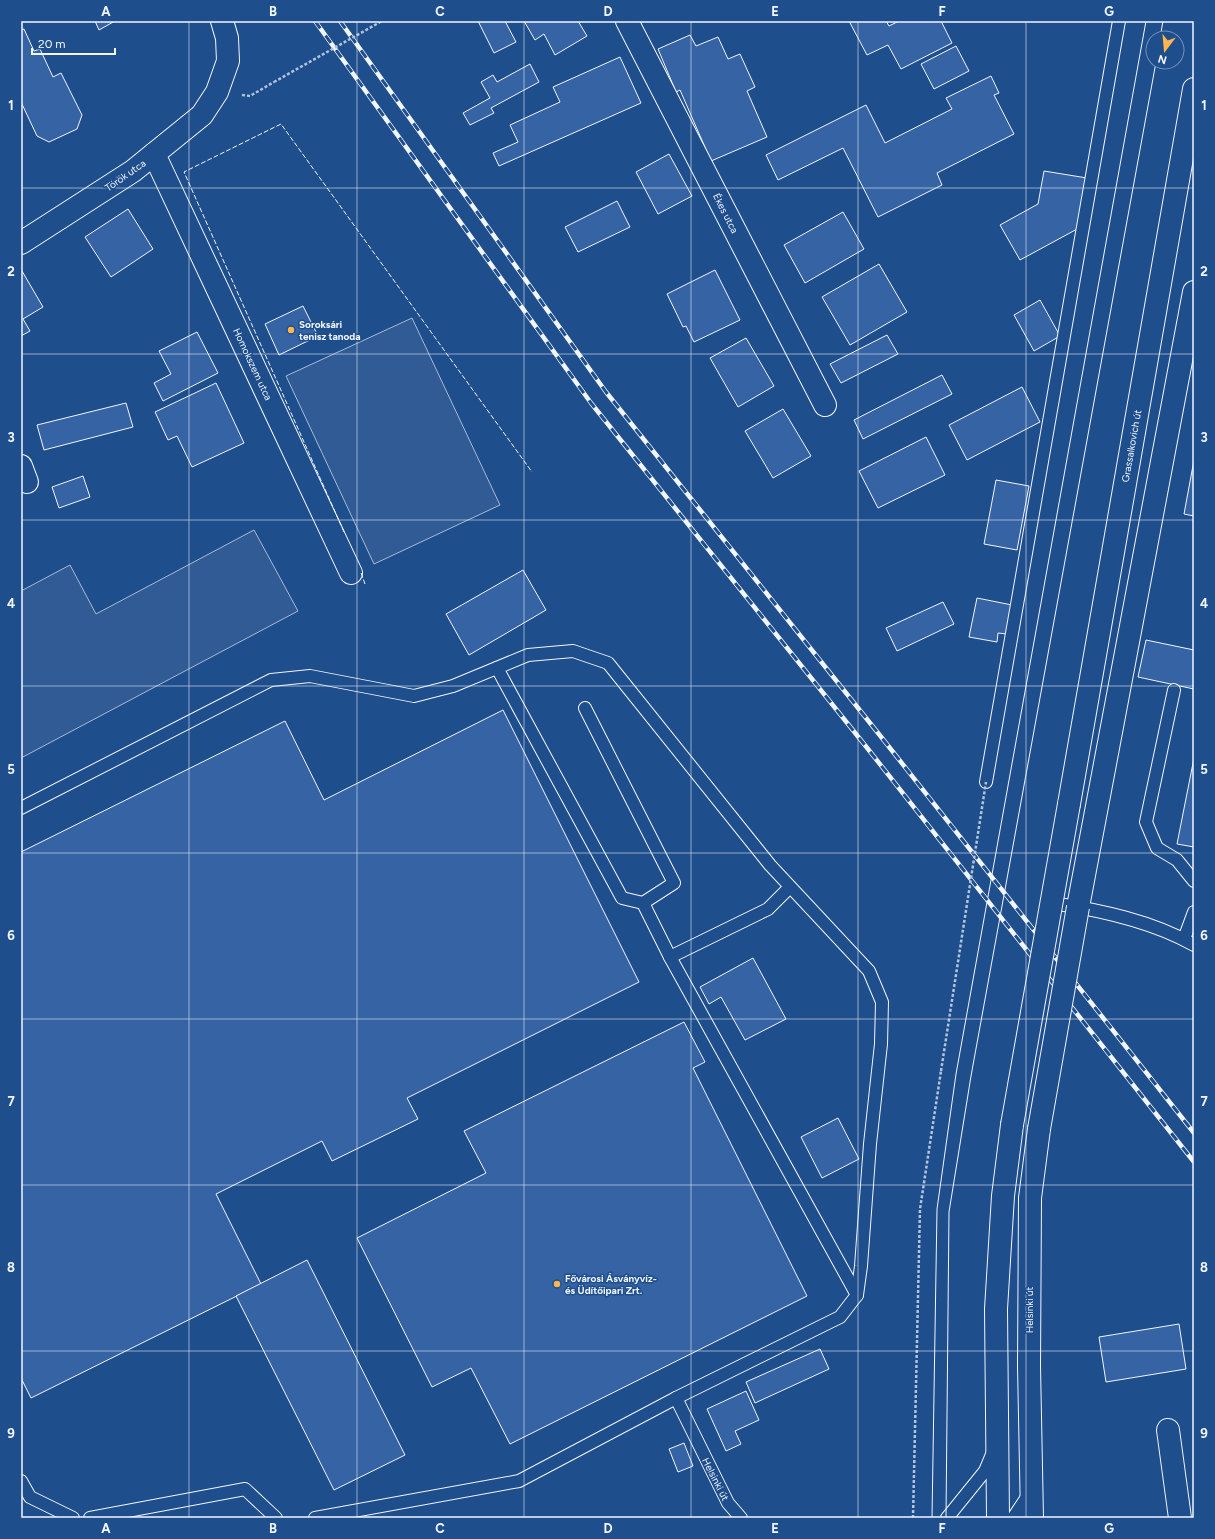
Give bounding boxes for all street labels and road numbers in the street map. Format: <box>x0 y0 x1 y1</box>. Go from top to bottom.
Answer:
street label: Török utca <box>102 157 148 194</box>
street label: Ékes utca <box>710 191 741 235</box>
street label: Homokszem utca <box>230 326 275 402</box>
street label: Grassalkovich út <box>1119 409 1144 483</box>
street label: Helsinki út <box>1023 1286 1036 1333</box>
street label: Helsinki út <box>699 1455 732 1503</box>

